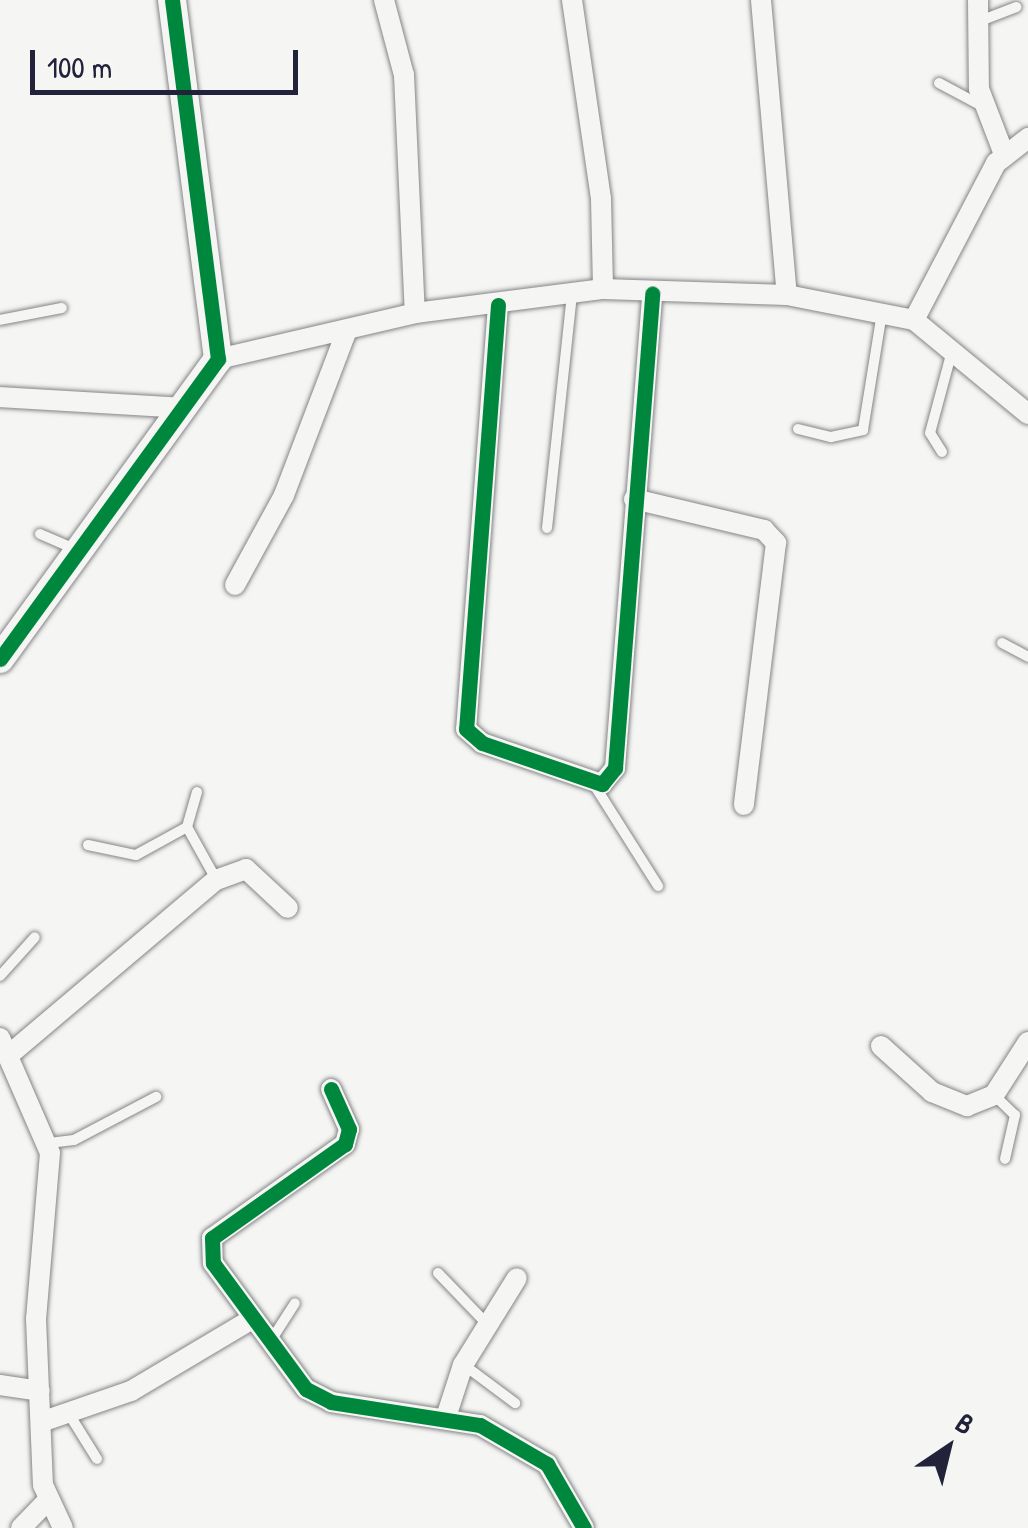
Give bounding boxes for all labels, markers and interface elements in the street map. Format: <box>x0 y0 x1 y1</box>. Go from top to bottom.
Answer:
scale bar <box>35 30 302 92</box>
text: 100 m <box>47 47 112 87</box>
north arrow <box>898 1398 998 1498</box>
text: B <box>948 1404 982 1443</box>

